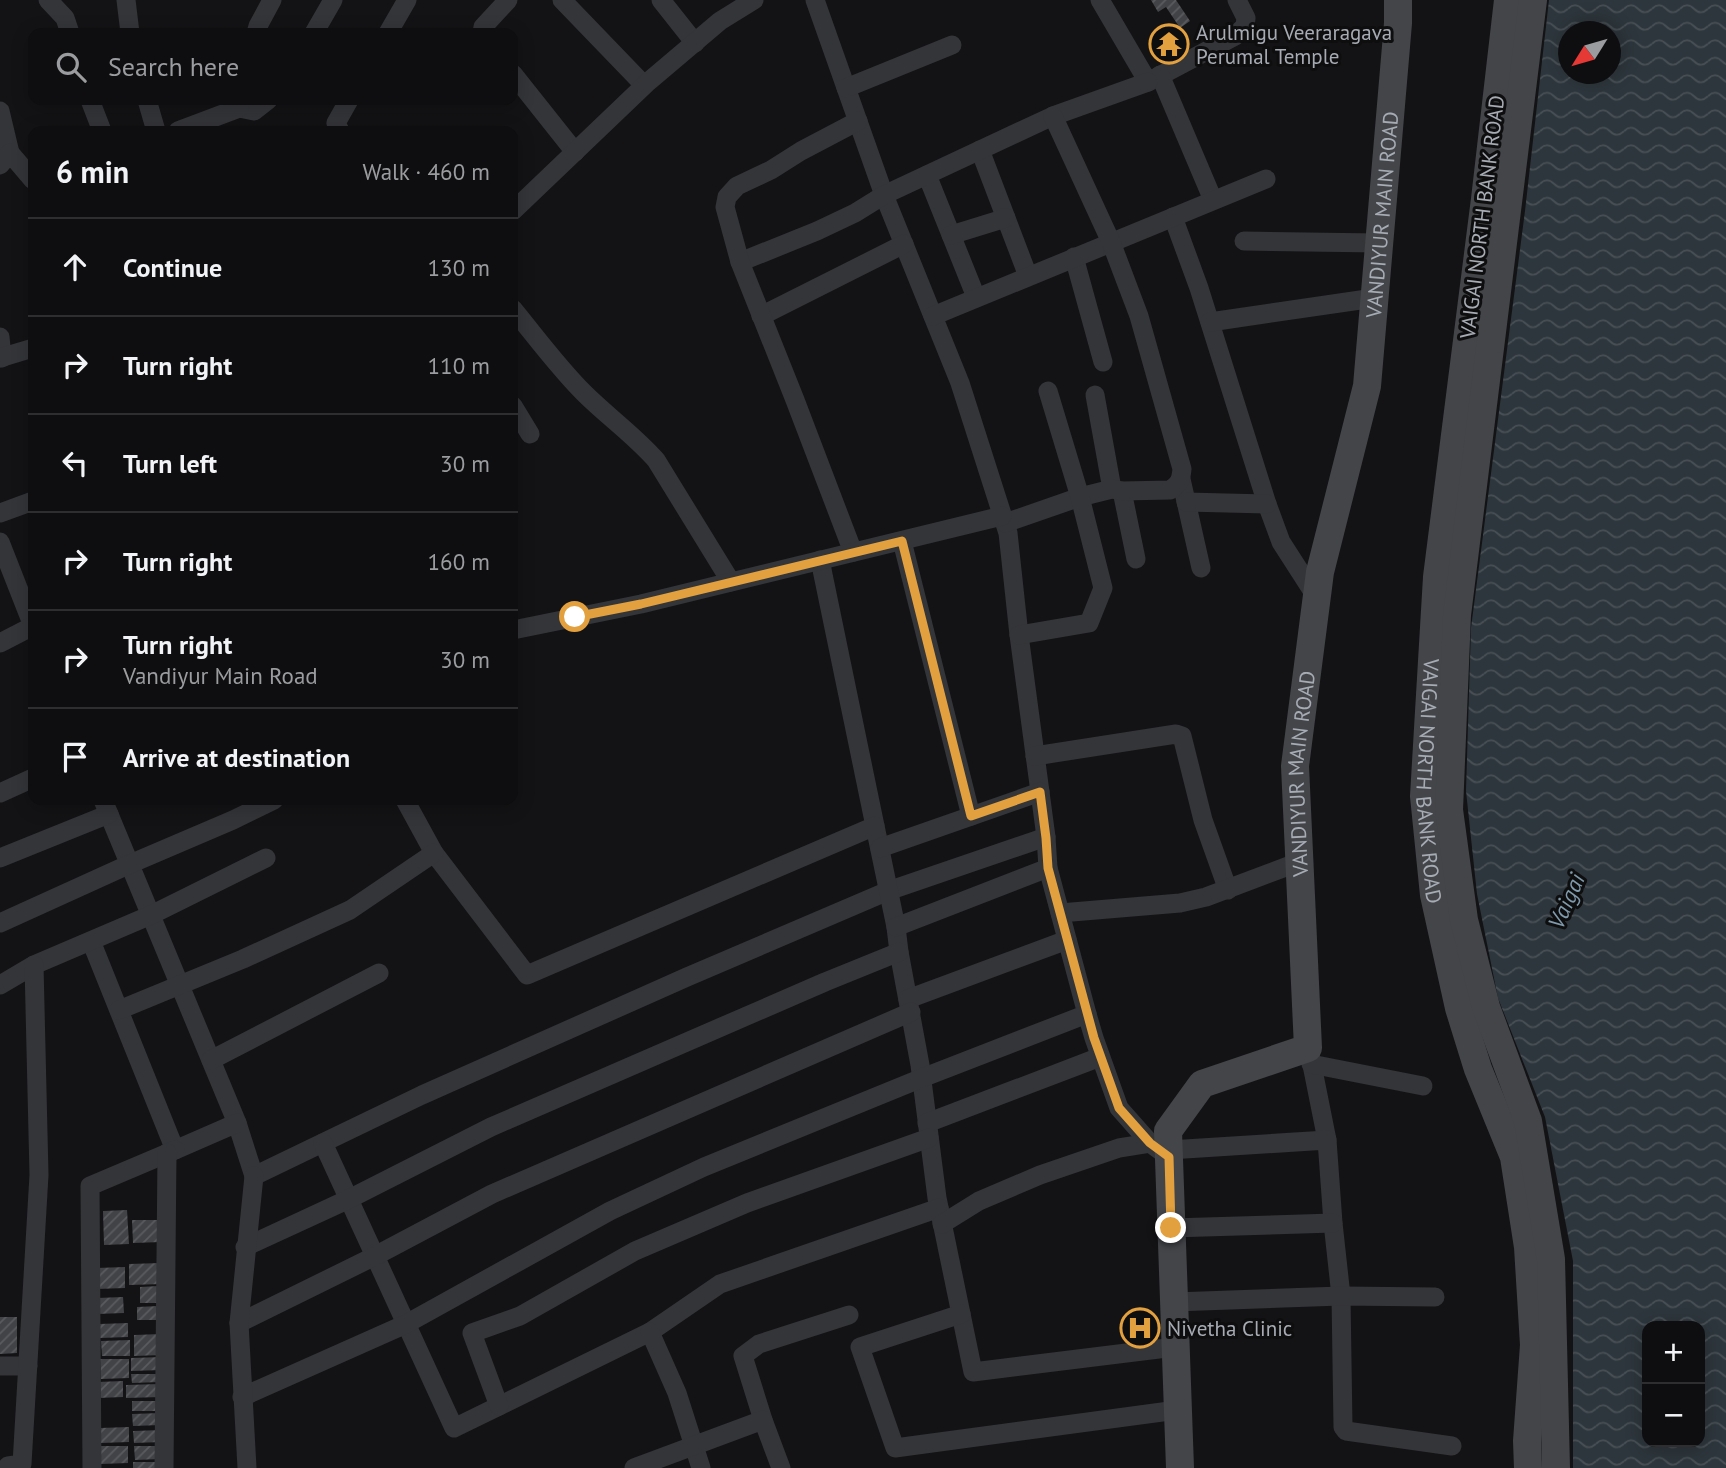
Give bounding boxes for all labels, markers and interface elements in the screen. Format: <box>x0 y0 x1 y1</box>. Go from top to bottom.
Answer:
place label: Arulmigu Veeraragava Perumal Temple <box>1196 19 1392 70</box>
north arrow <box>1558 21 1621 84</box>
temple icon: Arulmigu Veeraragava Perumal Temple <box>1148 23 1190 65</box>
search box <box>28 28 518 105</box>
icon: search <box>52 48 90 86</box>
text: Search here <box>108 50 239 83</box>
street label: VAIGAI NORTH BANK ROAD <box>1454 94 1510 341</box>
street label: VANDIYUR MAIN ROAD <box>1359 110 1404 320</box>
text: 6 min <box>56 152 129 191</box>
text: Walk · 460 m <box>363 157 490 186</box>
icon: ahead <box>56 248 94 286</box>
text: Continue <box>123 251 222 284</box>
text: 130 m <box>428 253 490 282</box>
icon: right <box>56 346 94 384</box>
text: Turn right <box>123 349 232 382</box>
text: 110 m <box>428 351 490 380</box>
icon: left <box>56 444 94 482</box>
text: Turn left <box>123 447 217 480</box>
text: 30 m <box>440 449 490 478</box>
icon: right <box>56 542 94 580</box>
text: Turn right <box>123 545 232 578</box>
text: 160 m <box>428 547 490 576</box>
route start <box>559 601 590 632</box>
text: Turn right <box>123 628 232 661</box>
icon: right <box>56 640 94 678</box>
text: 30 m <box>440 645 490 674</box>
street label: VAIGAI NORTH BANK ROAD <box>1411 657 1449 906</box>
text: Vandiyur Main Road <box>123 661 318 690</box>
street label: VANDIYUR MAIN ROAD <box>1281 669 1321 879</box>
icon: arrive <box>56 738 94 776</box>
text: Arrive at destination <box>123 741 350 774</box>
water label: Vaigai <box>1541 868 1591 933</box>
route end <box>1155 1212 1186 1243</box>
hospital icon: Nivetha Clinic <box>1119 1307 1161 1349</box>
place label: Nivetha Clinic <box>1167 1315 1292 1342</box>
map controls <box>1642 1321 1705 1447</box>
button: + <box>1642 1321 1705 1384</box>
button: − <box>1642 1384 1705 1447</box>

